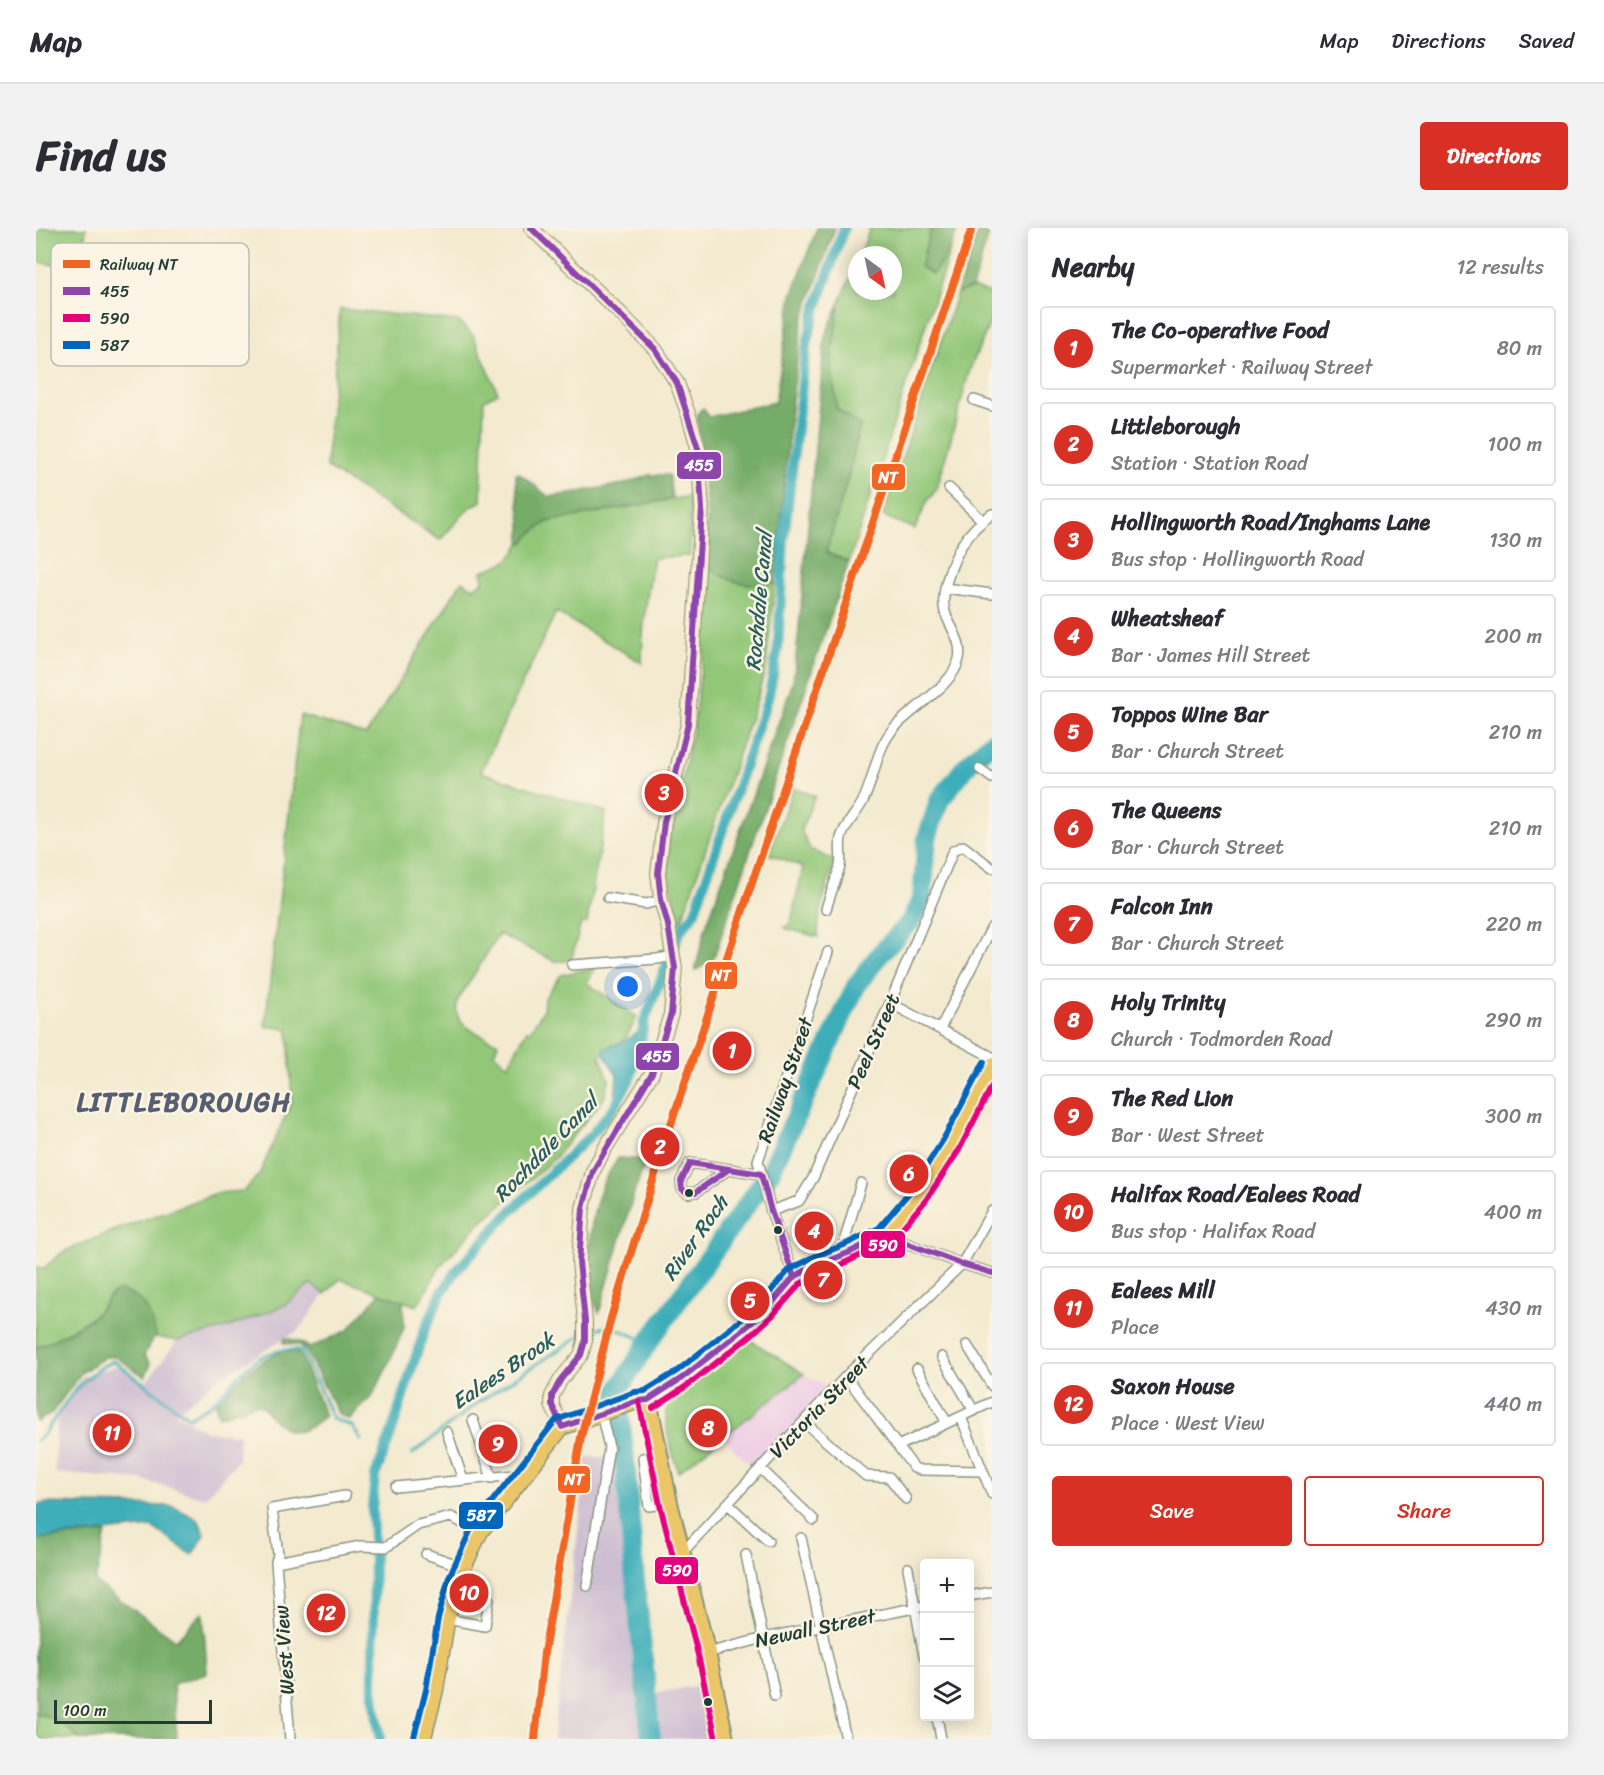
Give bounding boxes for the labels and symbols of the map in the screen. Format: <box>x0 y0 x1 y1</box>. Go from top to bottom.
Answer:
legend <box>51 243 249 366</box>
north arrow <box>848 246 902 300</box>
text: Railway NT <box>100 250 179 279</box>
text: 455 <box>100 277 130 306</box>
text: 590 <box>100 304 130 333</box>
text: 587 <box>100 331 129 360</box>
line badge: 455 <box>676 451 722 480</box>
text: 455 <box>683 451 714 480</box>
line badge: NT <box>871 463 906 491</box>
text: NT <box>877 463 899 492</box>
water label: Rochdale Canal <box>734 525 784 672</box>
pin: 3 <box>644 770 684 816</box>
line badge: NT <box>704 961 738 990</box>
text: NT <box>710 961 732 990</box>
your location <box>613 972 642 1001</box>
street label: Peel Street <box>837 987 910 1095</box>
street label: Railway Street <box>748 1012 824 1148</box>
pin: 1 <box>712 1028 752 1074</box>
line badge: 455 <box>635 1042 680 1071</box>
text: 455 <box>641 1042 672 1071</box>
district label: LITTLEBOROUGH <box>77 1079 291 1125</box>
water label: Rochdale Canal <box>484 1081 612 1211</box>
pin: 2 <box>640 1124 680 1170</box>
pin: 6 <box>890 1152 928 1196</box>
water label: River Roch <box>651 1185 740 1289</box>
unlabelled marker <box>683 1187 695 1199</box>
pin: 4 <box>794 1208 834 1254</box>
unlabelled marker <box>772 1224 784 1236</box>
line badge: 590 <box>860 1230 906 1259</box>
text: 590 <box>868 1231 898 1260</box>
pin: 7 <box>804 1258 842 1302</box>
pin: 5 <box>730 1278 770 1324</box>
water label: Ealees Brook <box>443 1321 565 1420</box>
street label: Victoria Street <box>761 1347 879 1467</box>
pin: 8 <box>688 1406 728 1450</box>
pin: 11 <box>92 1410 132 1456</box>
pin: 9 <box>478 1422 518 1466</box>
line badge: NT <box>557 1465 591 1494</box>
text: NT <box>563 1465 585 1494</box>
line badge: 587 <box>458 1501 504 1530</box>
text: 587 <box>467 1501 497 1530</box>
line badge: 590 <box>654 1556 699 1585</box>
text: 590 <box>662 1556 692 1585</box>
pin: 10 <box>450 1570 488 1616</box>
pin: 12 <box>306 1590 346 1636</box>
street label: Newall Street <box>751 1598 880 1658</box>
street label: West View <box>264 1604 305 1696</box>
unlabelled marker <box>702 1696 714 1708</box>
scale bar <box>54 1697 212 1724</box>

